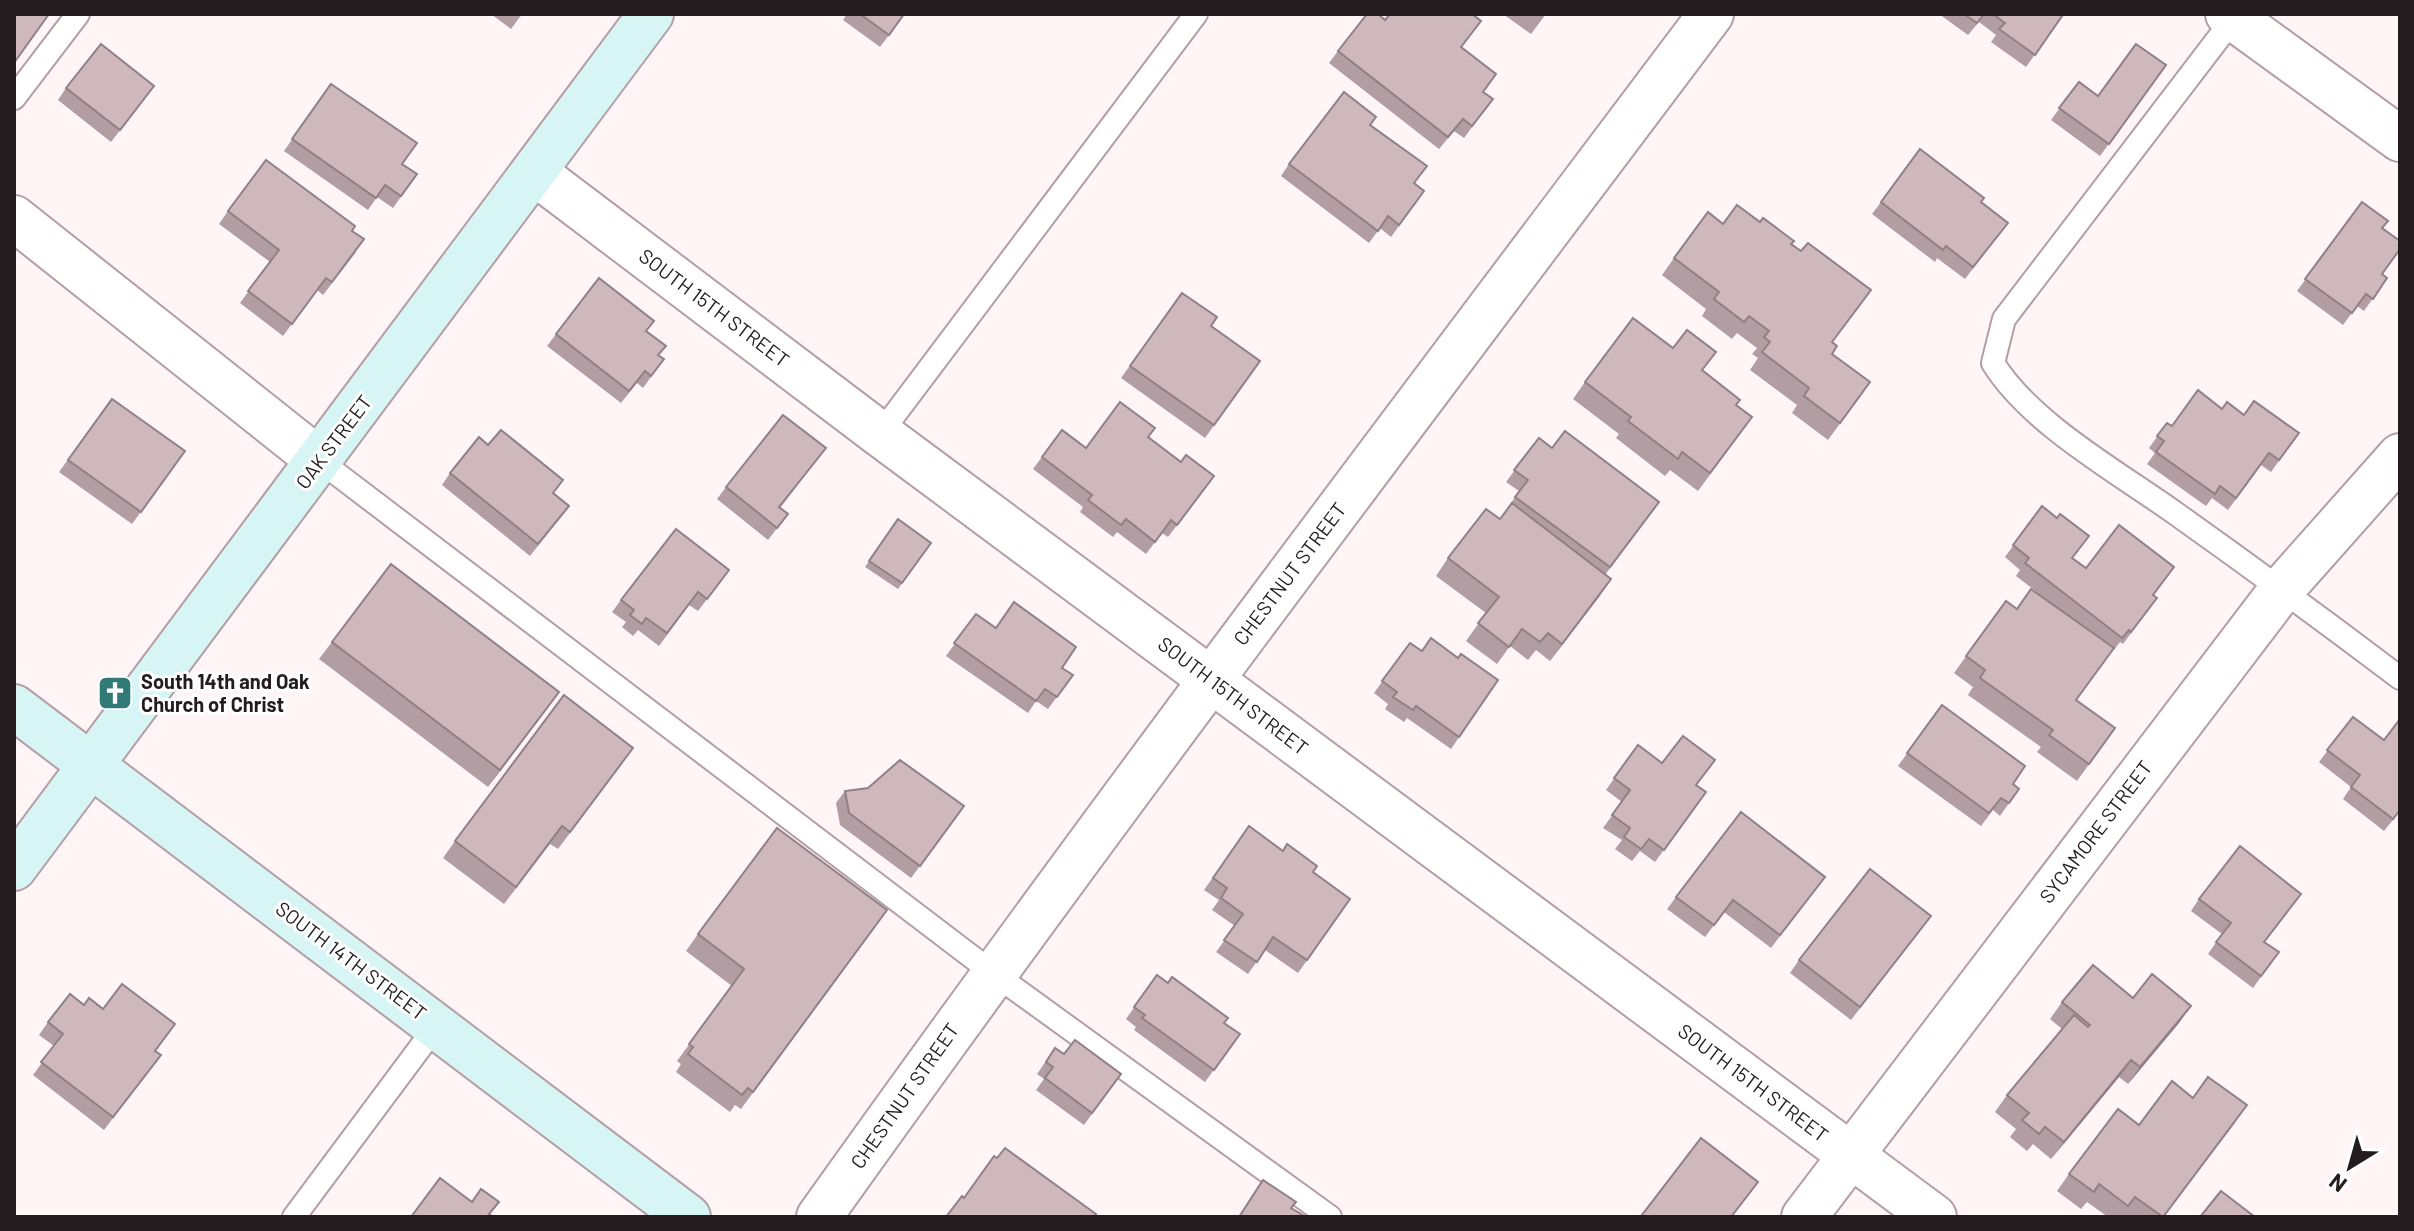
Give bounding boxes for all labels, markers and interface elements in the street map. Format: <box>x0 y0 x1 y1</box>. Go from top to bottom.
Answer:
street label: SOUTH 15TH STREET <box>635 243 794 371</box>
street label: OAK STREET <box>290 390 376 493</box>
street label: CHESTNUT STREET <box>1228 497 1351 649</box>
street label: SOUTH 15TH STREET <box>1154 631 1313 759</box>
place label: South 14th and Oak Church of Christ <box>141 669 310 716</box>
church icon: South 14th and Oak Church of Christ <box>96 674 134 712</box>
street label: SYCAMORE STREET <box>2034 755 2157 907</box>
street label: SOUTH 14TH STREET <box>272 896 432 1025</box>
street label: CHESTNUT STREET <box>845 1018 963 1173</box>
street label: SOUTH 15TH STREET <box>1674 1018 1833 1146</box>
north arrow <box>2310 1127 2390 1207</box>
text: N <box>2324 1169 2351 1199</box>

